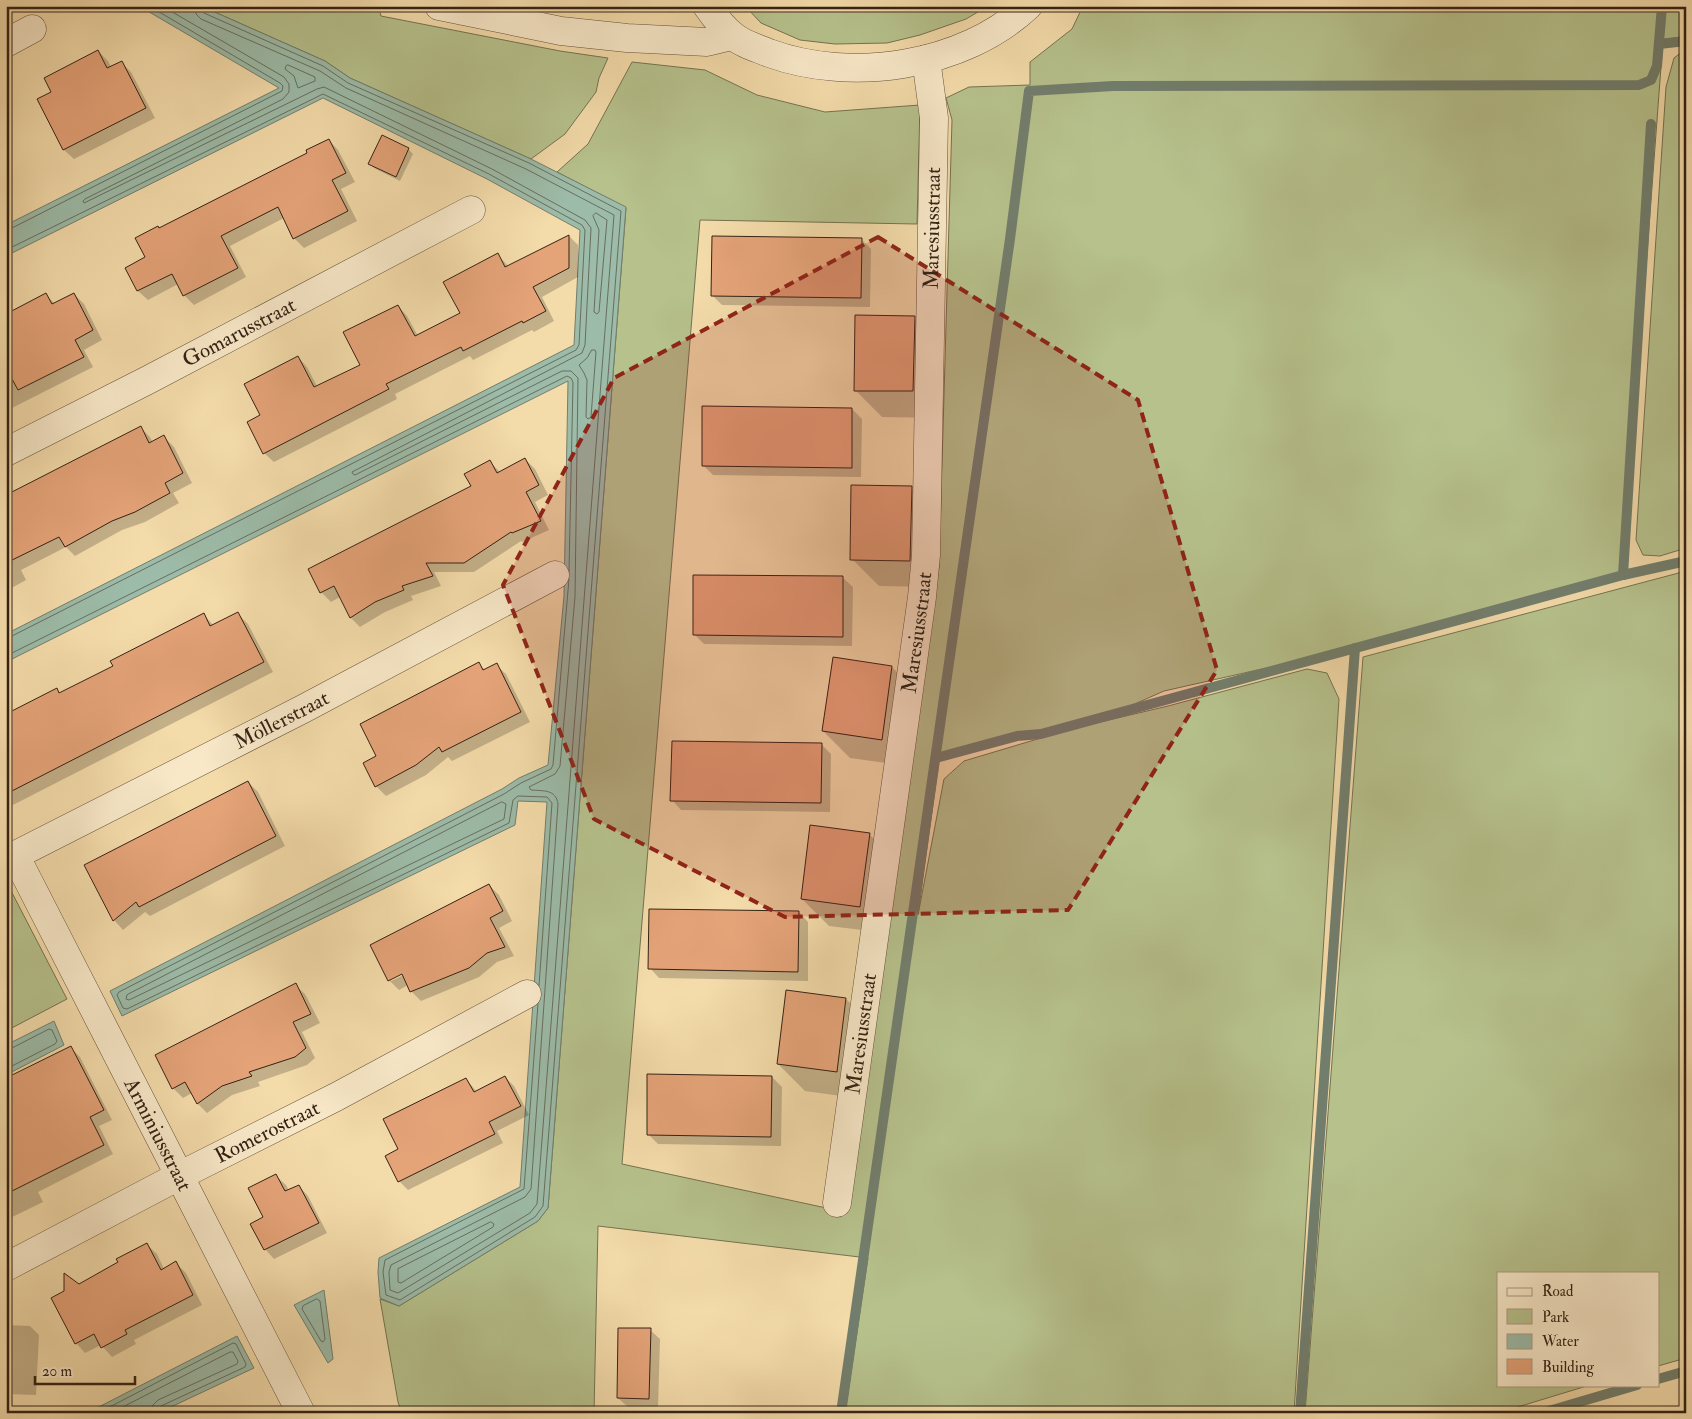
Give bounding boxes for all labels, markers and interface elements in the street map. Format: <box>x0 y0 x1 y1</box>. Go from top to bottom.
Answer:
street label: Maresiusstraat <box>918 167 947 289</box>
street label: Gomarusstraat <box>178 292 301 374</box>
street label: Maresiusstraat <box>896 571 938 695</box>
street label: Möllerstraat <box>230 685 334 756</box>
street label: Maresiusstraat <box>839 971 883 1096</box>
street label: Arminiusstraat <box>117 1073 198 1196</box>
street label: Romerostraat <box>210 1094 324 1170</box>
legend <box>1497 1272 1660 1386</box>
text: Road <box>1542 1282 1574 1301</box>
text: Park <box>1542 1308 1569 1327</box>
text: Water <box>1541 1332 1579 1351</box>
scale bar <box>35 1354 135 1386</box>
text: Building <box>1542 1358 1594 1377</box>
text: 20 m <box>42 1362 72 1381</box>

